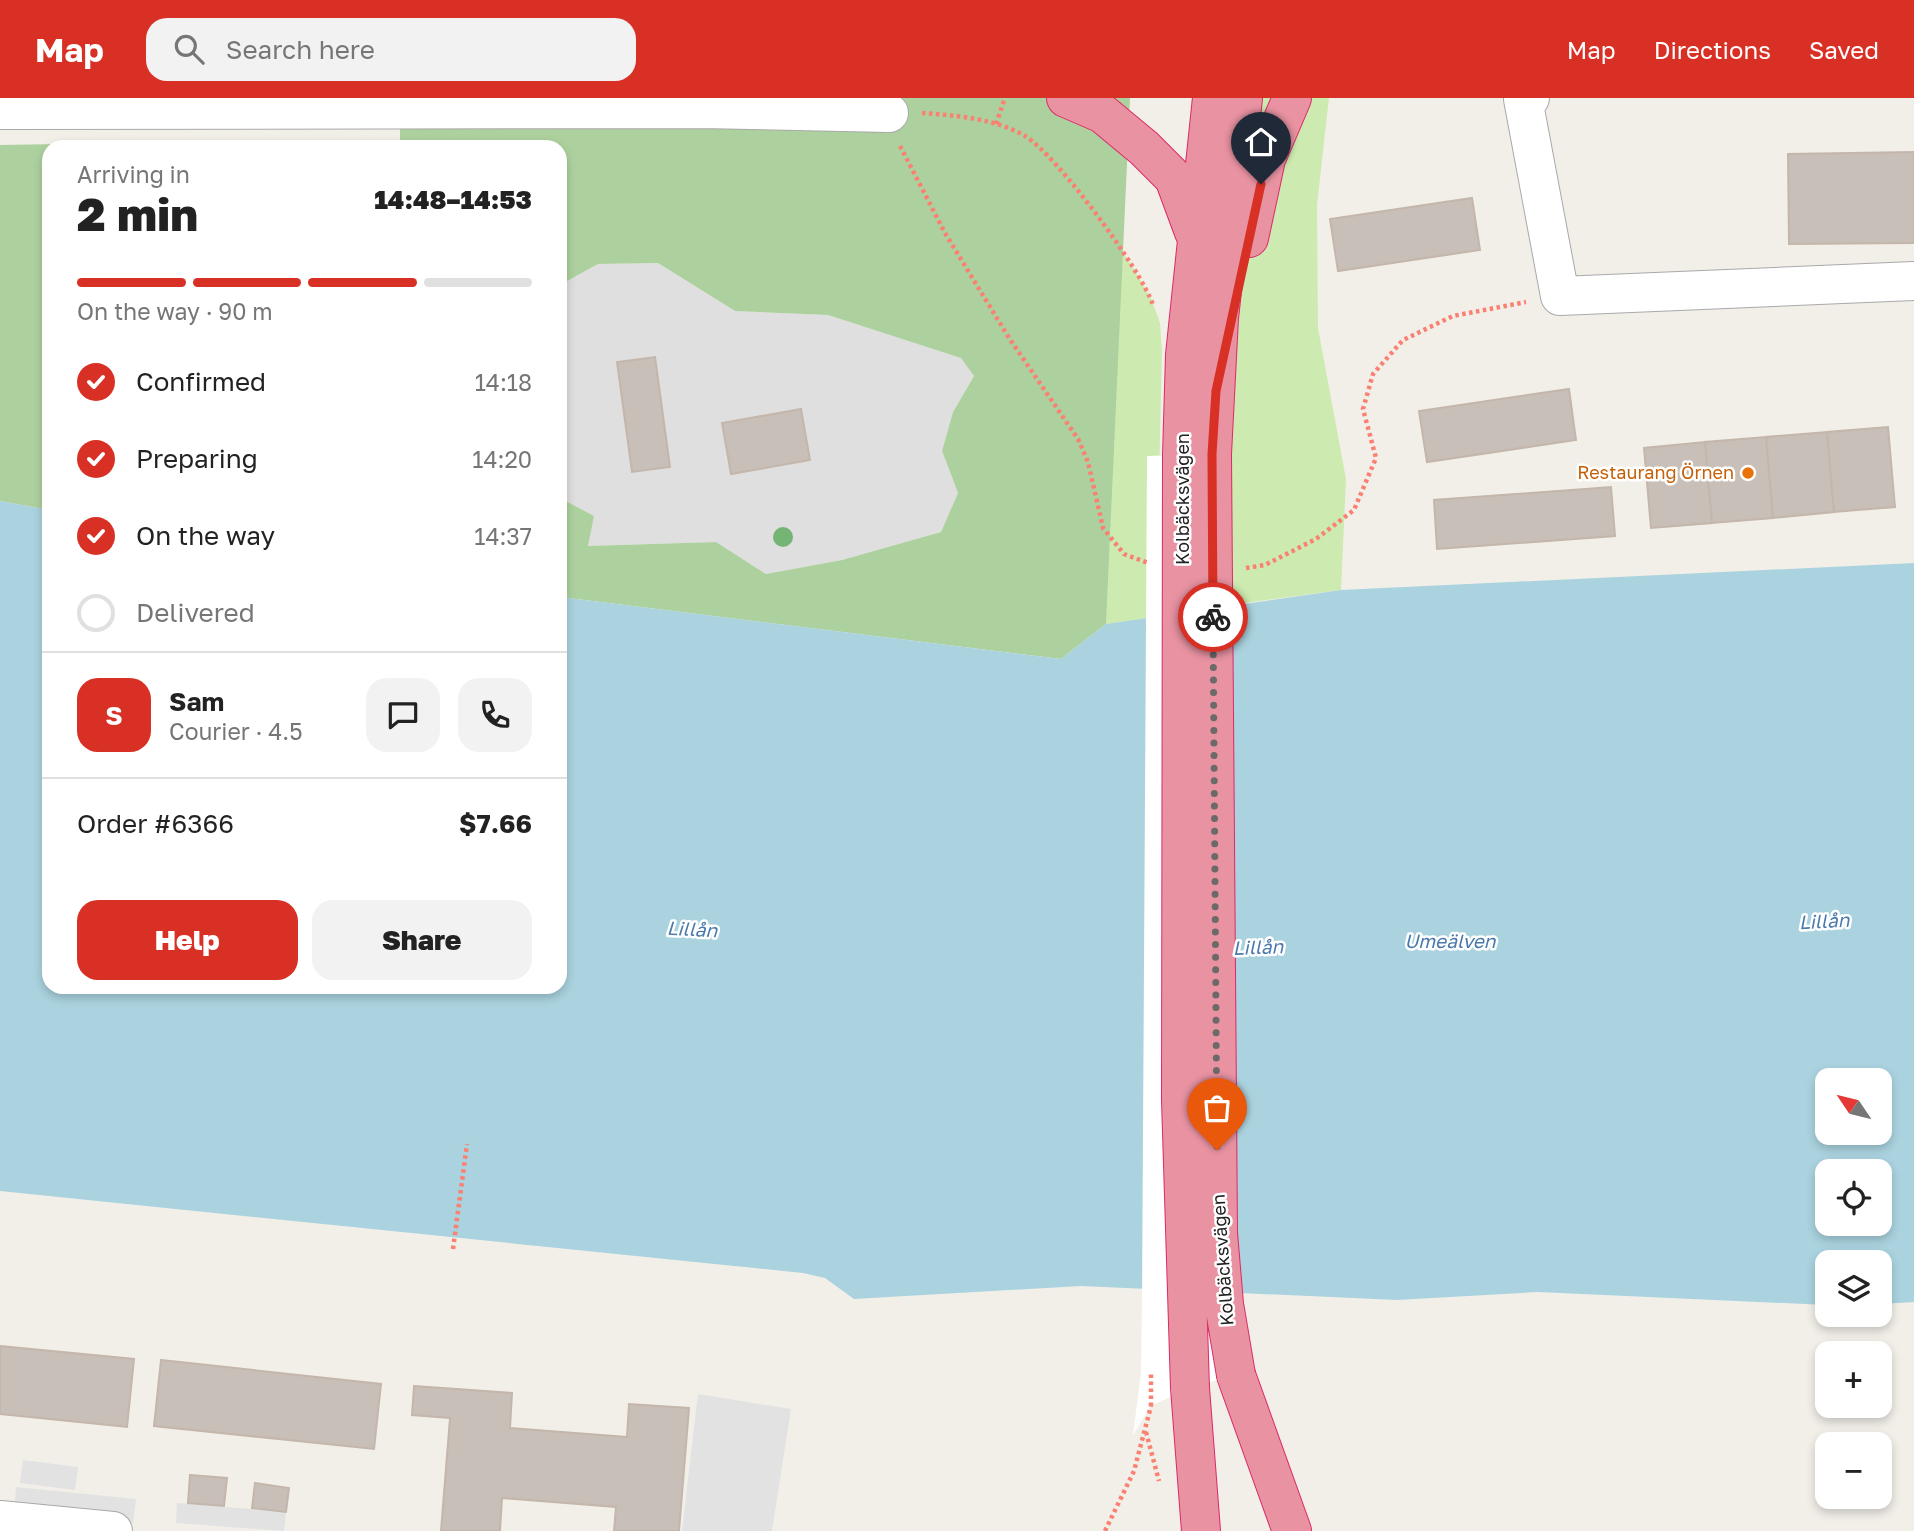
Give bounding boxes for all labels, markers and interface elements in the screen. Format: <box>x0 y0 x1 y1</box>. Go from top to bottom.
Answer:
search box <box>146 18 636 81</box>
text: Map <box>35 30 104 69</box>
icon: search <box>170 30 208 68</box>
text: Search here <box>226 34 375 65</box>
text: Map <box>1567 35 1616 64</box>
text: Directions <box>1654 35 1771 64</box>
text: Saved <box>1809 35 1879 64</box>
pin <box>1231 112 1291 184</box>
icon: home <box>1242 123 1280 161</box>
text: Arriving in <box>77 160 190 188</box>
text: 14:48–14:53 <box>374 184 532 215</box>
text: 2 min <box>77 186 198 241</box>
text: On the way · 90 m <box>77 297 273 325</box>
icon: check <box>77 363 115 401</box>
text: Confirmed <box>136 366 266 397</box>
text: 14:18 <box>475 368 532 396</box>
street label: Kolbäcksvägen <box>1171 433 1193 565</box>
icon: check <box>77 440 115 478</box>
text: Preparing <box>136 443 258 474</box>
text: 14:20 <box>472 445 532 473</box>
place label: Restaurang Örnen <box>1577 461 1734 483</box>
marker: Restaurang Örnen <box>1740 465 1756 481</box>
icon: check <box>77 517 115 555</box>
text: On the way <box>136 520 275 551</box>
text: 14:37 <box>474 522 532 550</box>
courier <box>1178 582 1248 652</box>
text: Delivered <box>136 597 255 628</box>
icon: bike <box>1194 598 1232 636</box>
button: chat <box>366 678 440 752</box>
button: phone <box>458 678 532 752</box>
text: Sam <box>169 686 224 717</box>
text: S <box>105 700 123 731</box>
text: Courier · 4.5 <box>169 717 302 745</box>
text: Order #6366 <box>77 808 234 839</box>
text: $7.66 <box>459 808 532 839</box>
button: Help <box>77 900 298 980</box>
button: Share <box>312 900 532 980</box>
water label: Lillån <box>1798 908 1851 933</box>
water label: Lillån <box>666 916 719 941</box>
water label: Umeälven <box>1404 929 1497 952</box>
water label: Lillån <box>1232 934 1285 959</box>
north arrow <box>1815 1068 1892 1144</box>
map controls <box>1815 1068 1892 1509</box>
pin <box>1187 1078 1247 1150</box>
icon: bag <box>1198 1089 1236 1127</box>
button: locate <box>1815 1159 1892 1236</box>
street label: Kolbäcksvägen <box>1206 1194 1238 1327</box>
button: layers <box>1815 1250 1892 1327</box>
button: + <box>1815 1341 1892 1418</box>
button: − <box>1815 1432 1892 1509</box>

